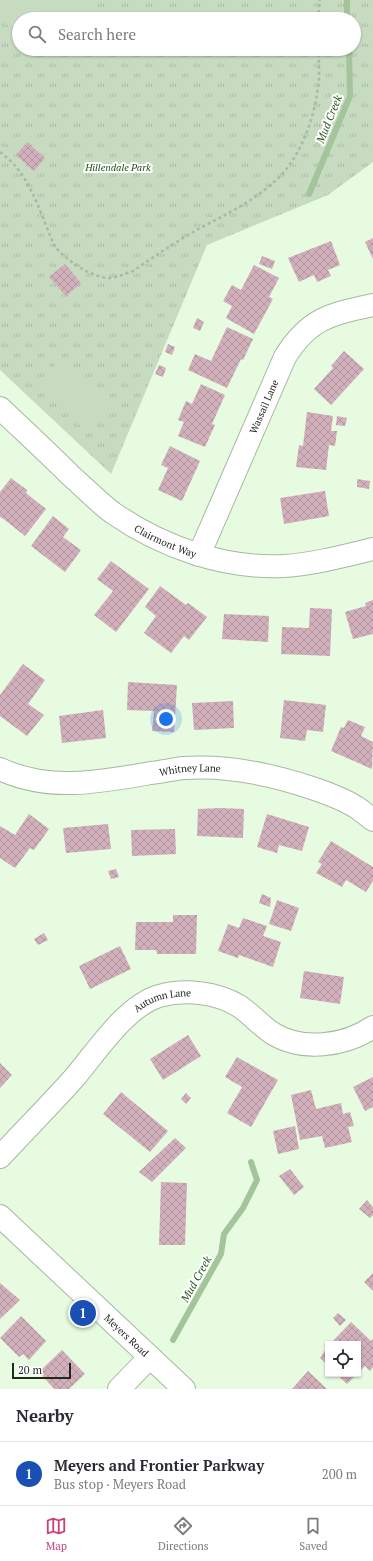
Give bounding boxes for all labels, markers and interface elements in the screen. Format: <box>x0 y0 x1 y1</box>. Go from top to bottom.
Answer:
search box <box>12 12 361 56</box>
icon: search <box>26 23 48 45</box>
text: Search here <box>58 24 136 44</box>
water label: Mud Creek <box>313 92 345 146</box>
park label: Hillendale Park <box>84 161 151 174</box>
street label: Wassail Lane <box>247 378 281 436</box>
street label: Clairmont Way <box>132 522 199 561</box>
your location <box>156 709 176 729</box>
street label: Whitney Lane <box>158 761 221 779</box>
street label: Autumn Lane <box>131 986 191 1015</box>
water label: Mud Creek <box>177 1253 215 1305</box>
pin: 1 <box>70 1298 96 1328</box>
street label: Meyers Road <box>101 1311 152 1360</box>
map controls <box>325 1341 361 1377</box>
button: locate <box>325 1341 361 1377</box>
scale bar <box>12 1361 71 1380</box>
text: 20 m <box>18 1363 42 1377</box>
text: Nearby <box>16 1404 74 1427</box>
text: Meyers and Frontier Parkway <box>54 1455 264 1475</box>
text: 1 <box>25 1465 33 1483</box>
text: 200 m <box>322 1465 357 1483</box>
text: Bus stop · Meyers Road <box>54 1475 186 1493</box>
tab: Map <box>45 1515 67 1553</box>
tab: Directions <box>158 1515 209 1553</box>
tab: Saved <box>299 1515 328 1553</box>

